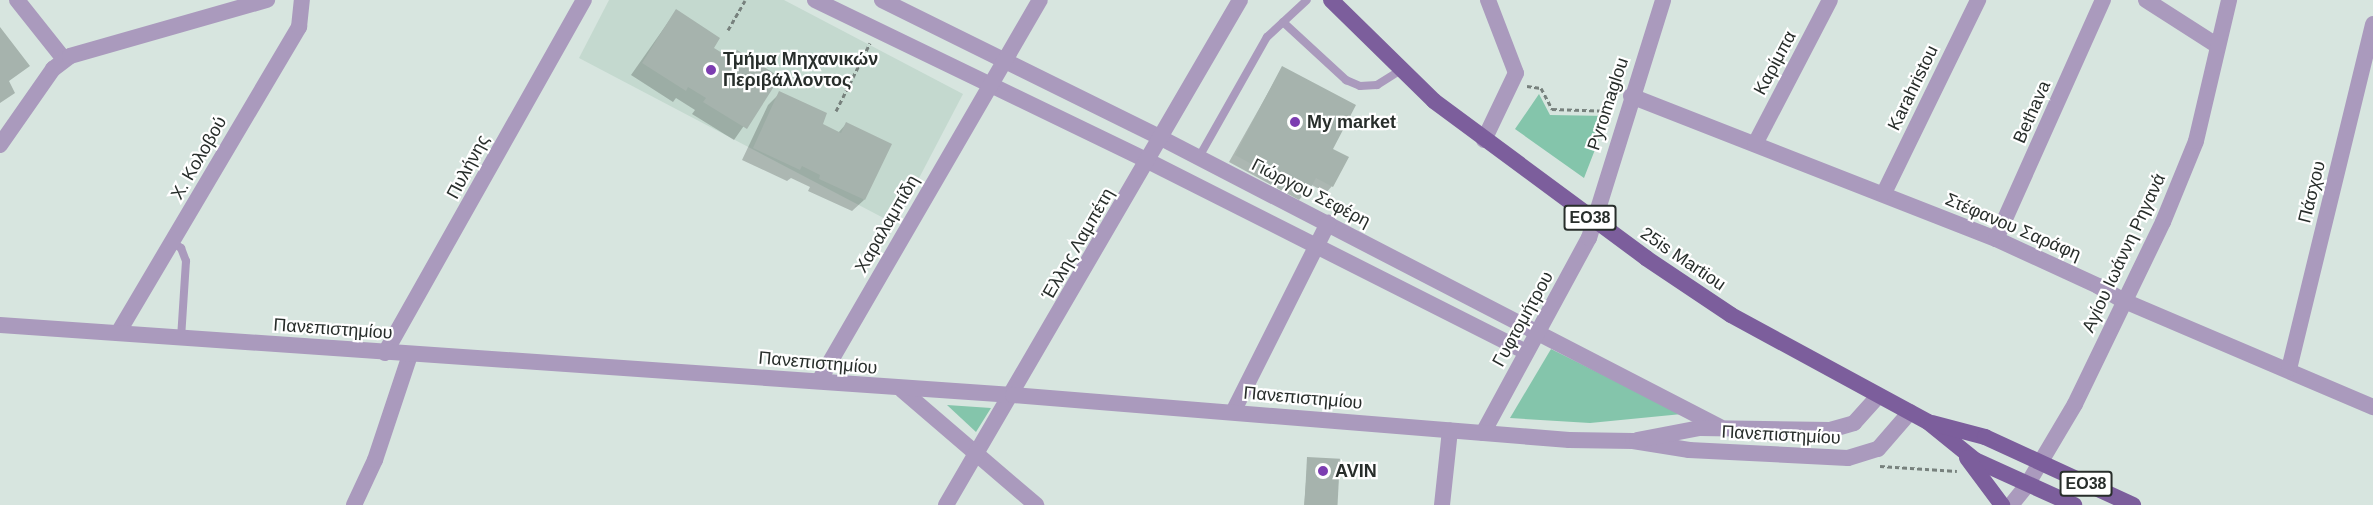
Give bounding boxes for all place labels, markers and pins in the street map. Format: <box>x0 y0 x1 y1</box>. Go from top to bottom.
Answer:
place label: Τμήμα Μηχανικών Περιβάλλοντος <box>723 49 878 92</box>
marker: Τμήμα Μηχανικών Περιβάλλοντος <box>704 63 718 77</box>
place label: My market <box>1307 111 1396 133</box>
marker: My market <box>1288 115 1302 129</box>
place label: AVIN <box>1335 460 1377 482</box>
marker: AVIN <box>1316 464 1330 478</box>

